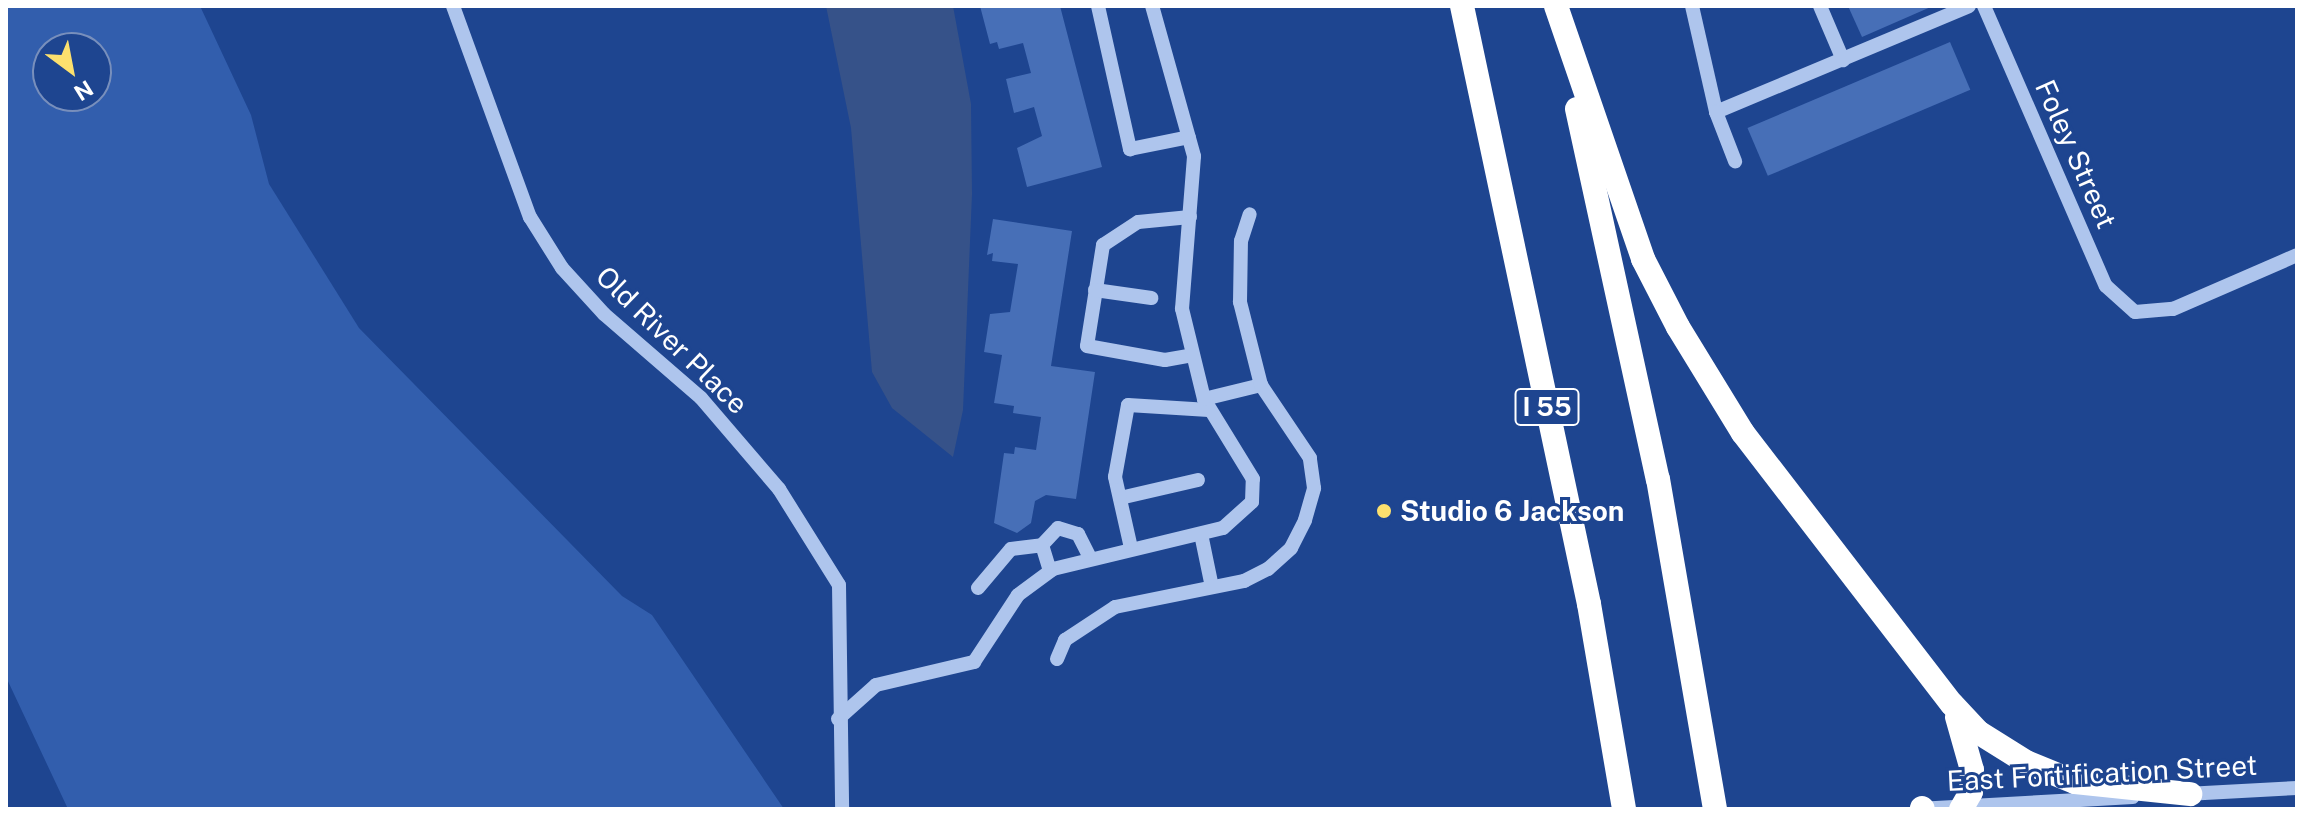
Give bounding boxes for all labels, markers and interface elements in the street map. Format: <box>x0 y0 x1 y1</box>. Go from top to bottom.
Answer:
north arrow <box>32 32 112 112</box>
text: N <box>69 75 98 106</box>
street label: Foley Street <box>2028 75 2124 233</box>
street label: Old River Place <box>589 259 755 421</box>
road number: I 55 <box>1513 385 1581 429</box>
place label: Studio 6 Jackson <box>1400 494 1625 528</box>
marker: Studio 6 Jackson <box>1375 502 1393 520</box>
street label: East Fortification Street <box>1946 748 2258 798</box>

